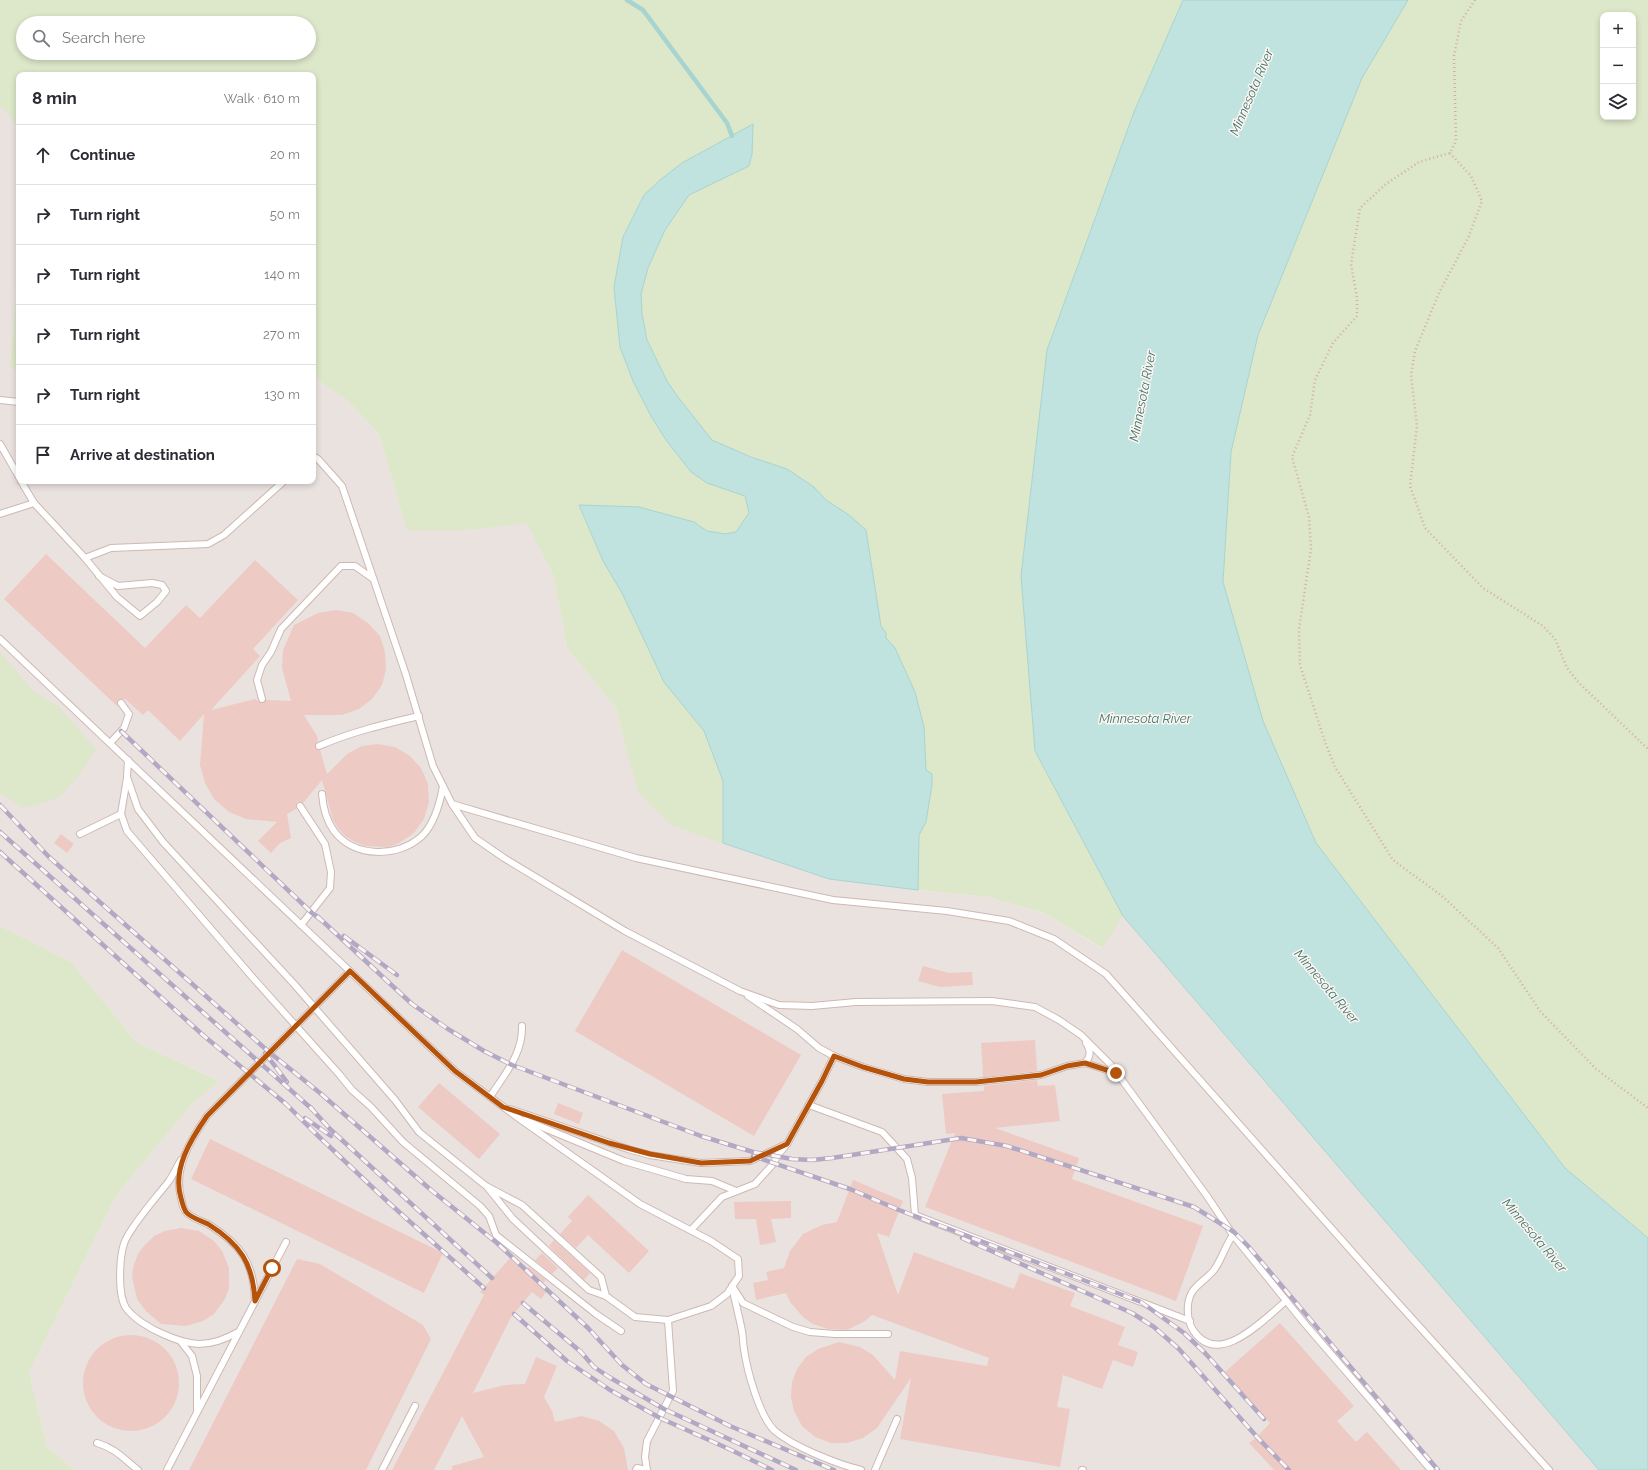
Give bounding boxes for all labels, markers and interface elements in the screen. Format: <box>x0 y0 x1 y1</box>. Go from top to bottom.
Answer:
map controls <box>1600 12 1636 120</box>
button: + <box>1600 12 1636 48</box>
search box <box>16 16 316 60</box>
icon: search <box>30 27 52 49</box>
text: Search here <box>62 29 145 47</box>
water label: Minnesota River <box>1227 46 1277 138</box>
button: − <box>1600 48 1636 84</box>
button: layers <box>1600 84 1636 120</box>
text: 8 min <box>32 88 77 108</box>
text: Walk · 610 m <box>224 91 300 106</box>
icon: ahead <box>32 144 54 166</box>
text: Continue <box>70 146 135 164</box>
text: 20 m <box>270 147 300 162</box>
icon: right <box>32 204 54 226</box>
text: Turn right <box>70 206 140 224</box>
text: 50 m <box>270 207 300 222</box>
icon: right <box>32 264 54 286</box>
text: Turn right <box>70 266 140 284</box>
text: 140 m <box>264 267 300 282</box>
icon: right <box>32 324 54 346</box>
text: Turn right <box>70 326 140 344</box>
text: 270 m <box>263 327 300 342</box>
water label: Minnesota River <box>1126 349 1159 443</box>
icon: right <box>32 384 54 406</box>
text: Turn right <box>70 386 140 404</box>
text: 130 m <box>264 387 300 402</box>
icon: arrive <box>32 444 54 466</box>
text: Arrive at destination <box>70 446 215 464</box>
water label: Minnesota River <box>1099 711 1192 726</box>
water label: Minnesota River <box>1291 946 1362 1027</box>
route end <box>1107 1064 1125 1082</box>
water label: Minnesota River <box>1499 1195 1570 1276</box>
route start <box>263 1259 281 1277</box>

